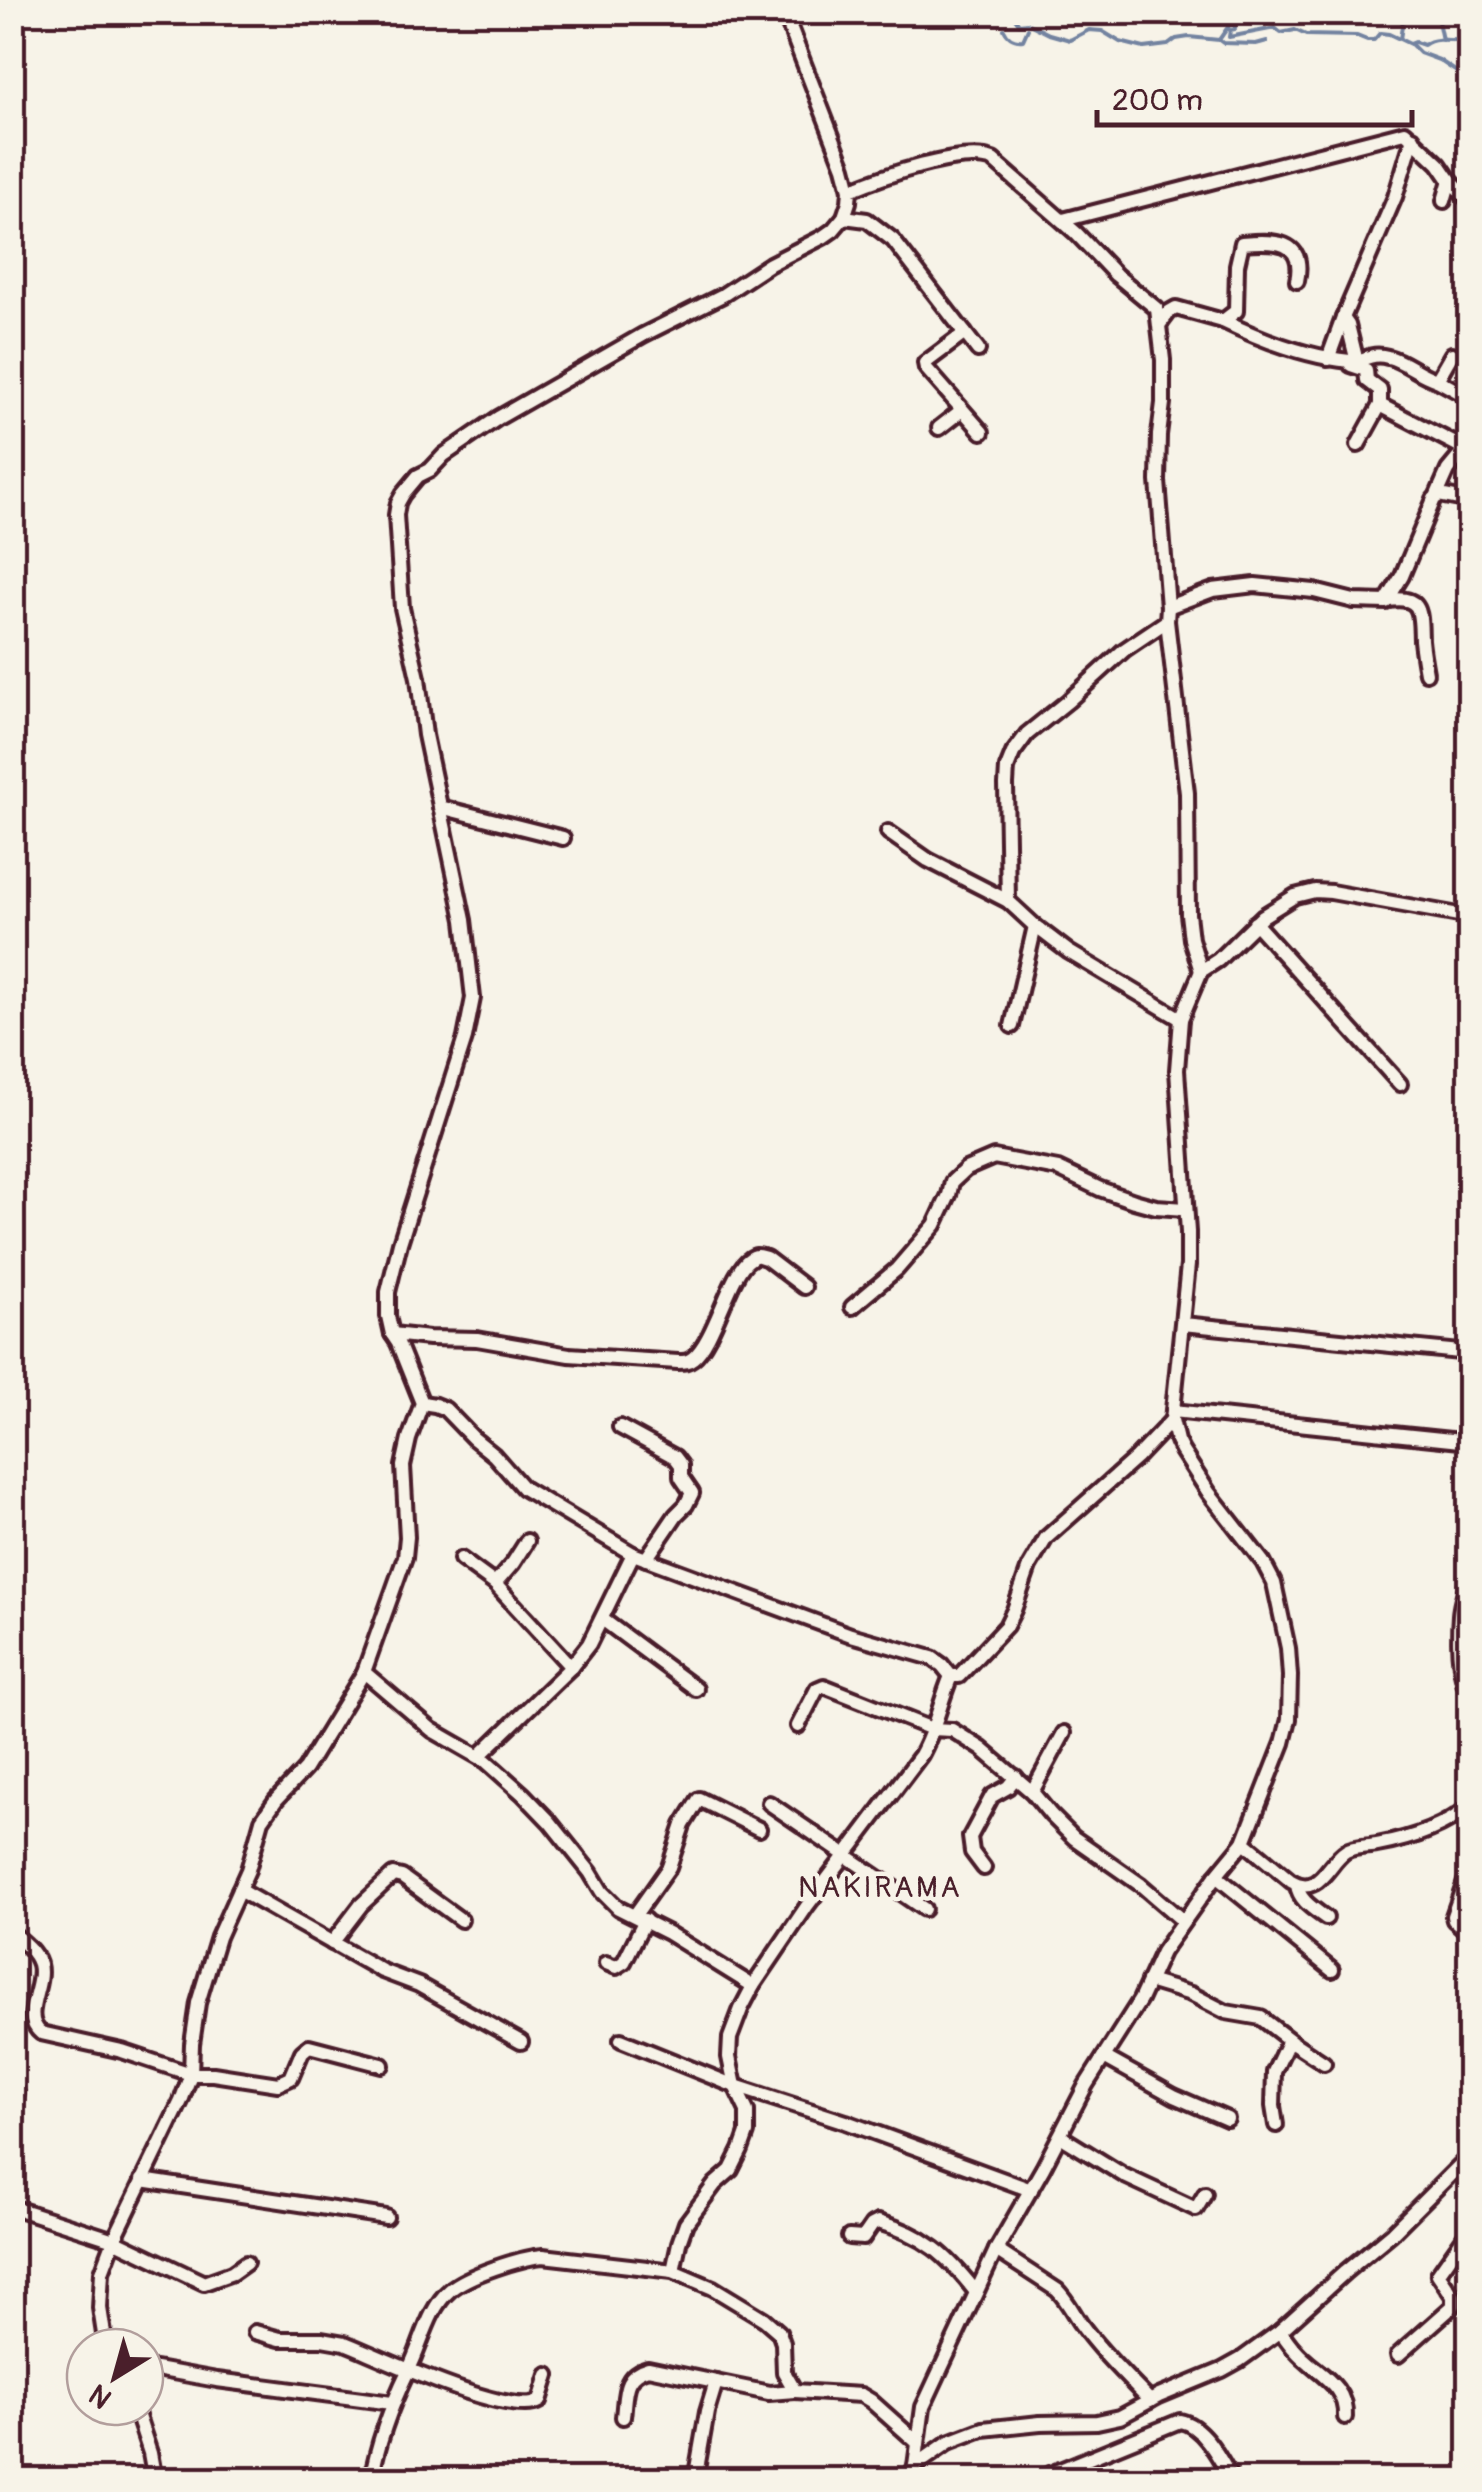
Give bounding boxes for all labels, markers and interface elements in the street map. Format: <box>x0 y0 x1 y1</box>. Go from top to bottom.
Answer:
scale bar <box>1097 65 1412 127</box>
text: 200 m <box>1112 82 1203 119</box>
district label: NAKIRAMA <box>798 1869 962 1906</box>
north arrow <box>65 2327 165 2427</box>
text: N <box>83 2376 119 2415</box>

